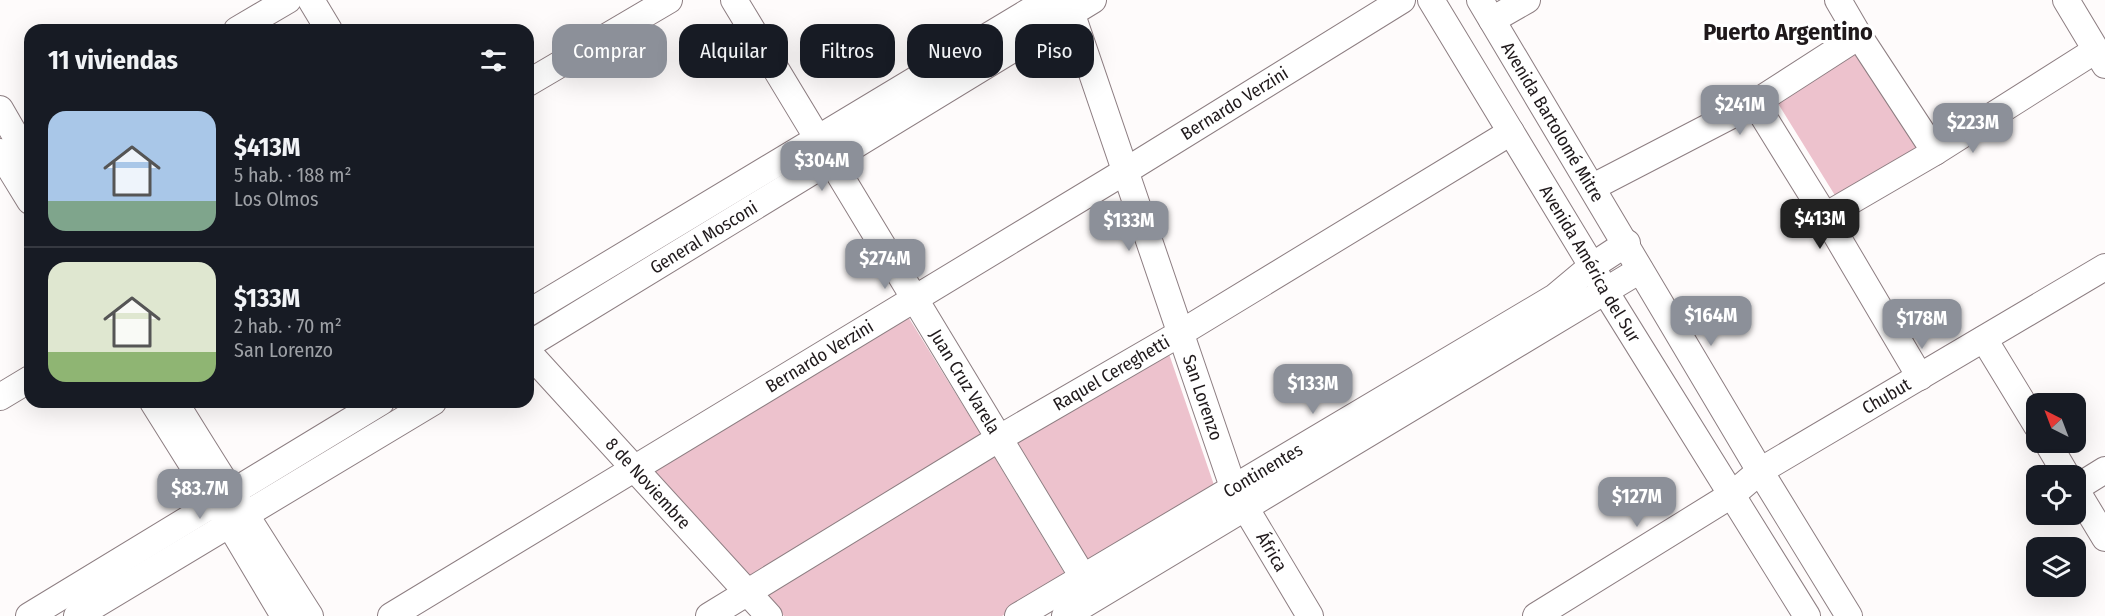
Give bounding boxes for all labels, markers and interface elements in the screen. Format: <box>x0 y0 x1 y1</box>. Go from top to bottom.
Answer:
district label: Puerto Argentino <box>1703 18 1873 46</box>
chip: Comprar <box>552 24 667 78</box>
chip: Alquilar <box>679 24 788 78</box>
chip: Filtros <box>800 24 895 78</box>
chip: Nuevo <box>907 24 1003 78</box>
chip: Piso <box>1015 24 1094 78</box>
street label: Avenida Bartolomé Mitre <box>1497 38 1609 206</box>
icon: filters <box>477 44 510 77</box>
text: 11 viviendas <box>48 45 178 76</box>
street label: Bernardo Verzini <box>1177 62 1292 145</box>
pin: $241M <box>1698 85 1782 136</box>
text: $241M <box>1715 92 1765 116</box>
pin: $223M <box>1931 103 2015 154</box>
text: $223M <box>1947 110 1999 134</box>
text: $413M <box>234 132 301 163</box>
icon: home <box>96 135 168 207</box>
pin: $304M <box>780 141 864 192</box>
text: $304M <box>794 148 850 172</box>
text: 5 hab. · 188 m² <box>234 163 352 187</box>
street label: Avenida América del Sur <box>1535 181 1646 347</box>
text: Los Olmos <box>234 187 318 211</box>
street label: General Mosconi <box>646 196 762 279</box>
pin: $413M <box>1778 199 1862 250</box>
pin: $133M <box>1087 201 1171 252</box>
text: $413M <box>1794 206 1846 230</box>
text: $133M <box>1103 208 1155 232</box>
pin: $274M <box>843 239 927 290</box>
text: $274M <box>859 246 911 270</box>
text: $133M <box>234 283 300 314</box>
icon: home <box>96 286 168 358</box>
pin: $164M <box>1669 296 1753 347</box>
pin: $178M <box>1880 299 1964 350</box>
text: $164M <box>1685 303 1737 327</box>
text: $178M <box>1897 306 1947 330</box>
text: 2 hab. · 70 m² <box>234 314 342 338</box>
street label: Bernardo Verzini <box>762 315 877 397</box>
street label: Juan Cruz Varela <box>925 325 1005 438</box>
street label: Raquel Cereghetti <box>1049 331 1174 416</box>
text: San Lorenzo <box>234 338 333 362</box>
street label: San Lorenzo <box>1178 352 1227 443</box>
pin: $133M <box>1271 364 1355 415</box>
text: $133M <box>1287 371 1339 395</box>
street label: Chubut <box>1858 373 1915 419</box>
north arrow <box>2026 393 2086 453</box>
map controls <box>2026 393 2086 597</box>
street label: 8 de Noviembre <box>601 433 695 534</box>
street label: Continentes <box>1219 438 1307 502</box>
button: locate <box>2026 465 2086 525</box>
pin: $83.7M <box>151 469 249 520</box>
text: $83.7M <box>171 476 229 500</box>
pin: $127M <box>1595 477 1679 528</box>
text: $127M <box>1612 484 1662 508</box>
street label: África <box>1251 528 1292 576</box>
button: layers <box>2026 537 2086 597</box>

